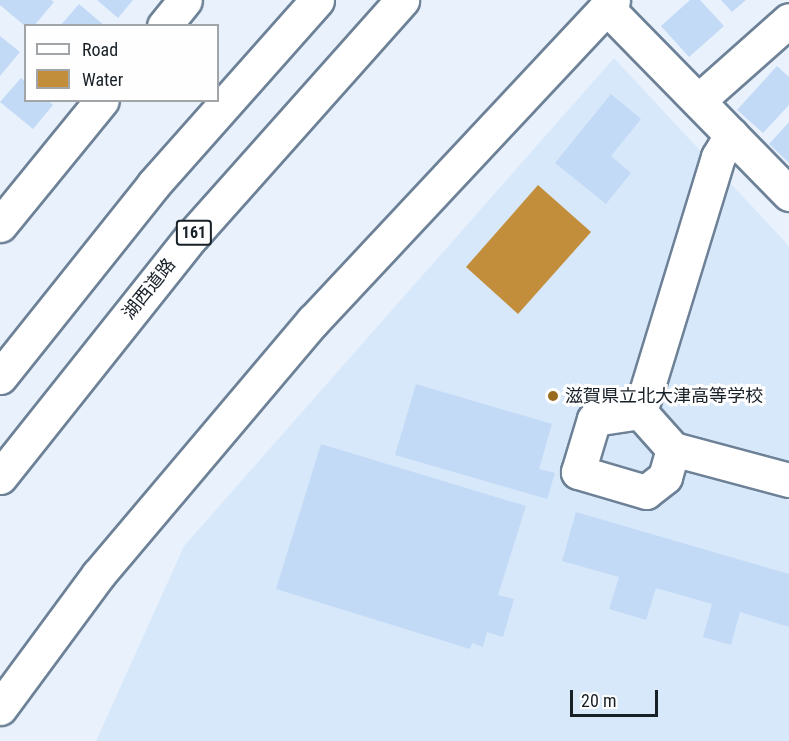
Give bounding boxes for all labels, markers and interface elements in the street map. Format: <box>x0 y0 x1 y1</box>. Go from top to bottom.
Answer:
legend <box>24 24 219 102</box>
text: Road <box>82 39 118 60</box>
text: Water <box>82 69 123 90</box>
road number: 161 <box>174 220 214 246</box>
street label: 湖西道路 <box>118 254 180 324</box>
place label: 滋賀県立北大津高等学校 <box>565 385 763 407</box>
marker: 滋賀県立北大津高等学校 <box>546 389 560 403</box>
scale bar <box>573 678 662 716</box>
text: 20 m <box>581 690 616 711</box>

